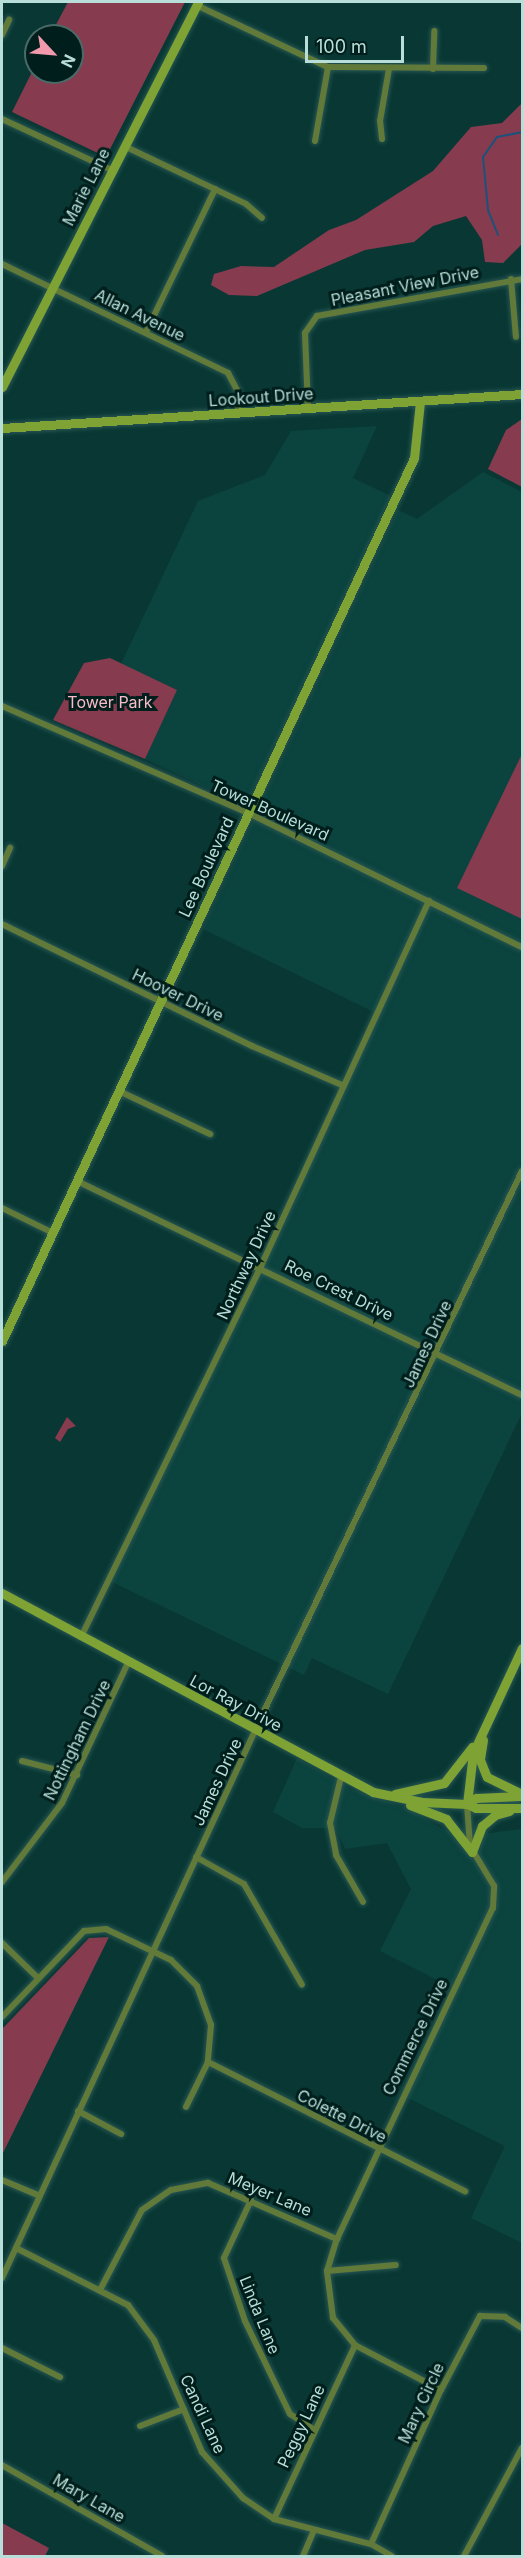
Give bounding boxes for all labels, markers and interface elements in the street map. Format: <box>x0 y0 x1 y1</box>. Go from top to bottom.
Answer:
north arrow <box>24 24 84 84</box>
scale bar <box>308 24 407 62</box>
text: 100 m <box>316 36 367 57</box>
text: N <box>57 51 80 71</box>
street label: Marie Lane <box>58 145 114 229</box>
street label: Pleasant View Drive <box>329 262 481 310</box>
street label: Allan Avenue <box>92 285 188 345</box>
street label: Lookout Drive <box>208 384 314 410</box>
park label: Tower Park <box>67 692 153 712</box>
street label: Tower Boulevard <box>208 775 332 845</box>
street label: Lee Boulevard <box>174 814 238 920</box>
street label: Hoover Drive <box>129 965 227 1025</box>
street label: Northway Drive <box>212 1208 280 1322</box>
street label: Roe Crest Drive <box>282 1255 396 1325</box>
street label: James Drive <box>398 1297 456 1391</box>
street label: Lor Ray Drive <box>187 1671 285 1735</box>
street label: Nottingham Drive <box>40 1677 114 1803</box>
street label: James Drive <box>188 1735 246 1829</box>
street label: Commerce Drive <box>379 1976 451 2098</box>
street label: Colette Drive <box>294 2085 390 2147</box>
street label: Meyer Lane <box>225 2168 315 2220</box>
street label: Linda Lane <box>236 2273 284 2357</box>
street label: Mary Circle <box>394 2360 448 2446</box>
street label: Candi Lane <box>176 2371 230 2457</box>
street label: Peggy Lane <box>273 2381 329 2471</box>
street label: Mary Lane <box>50 2470 128 2526</box>

